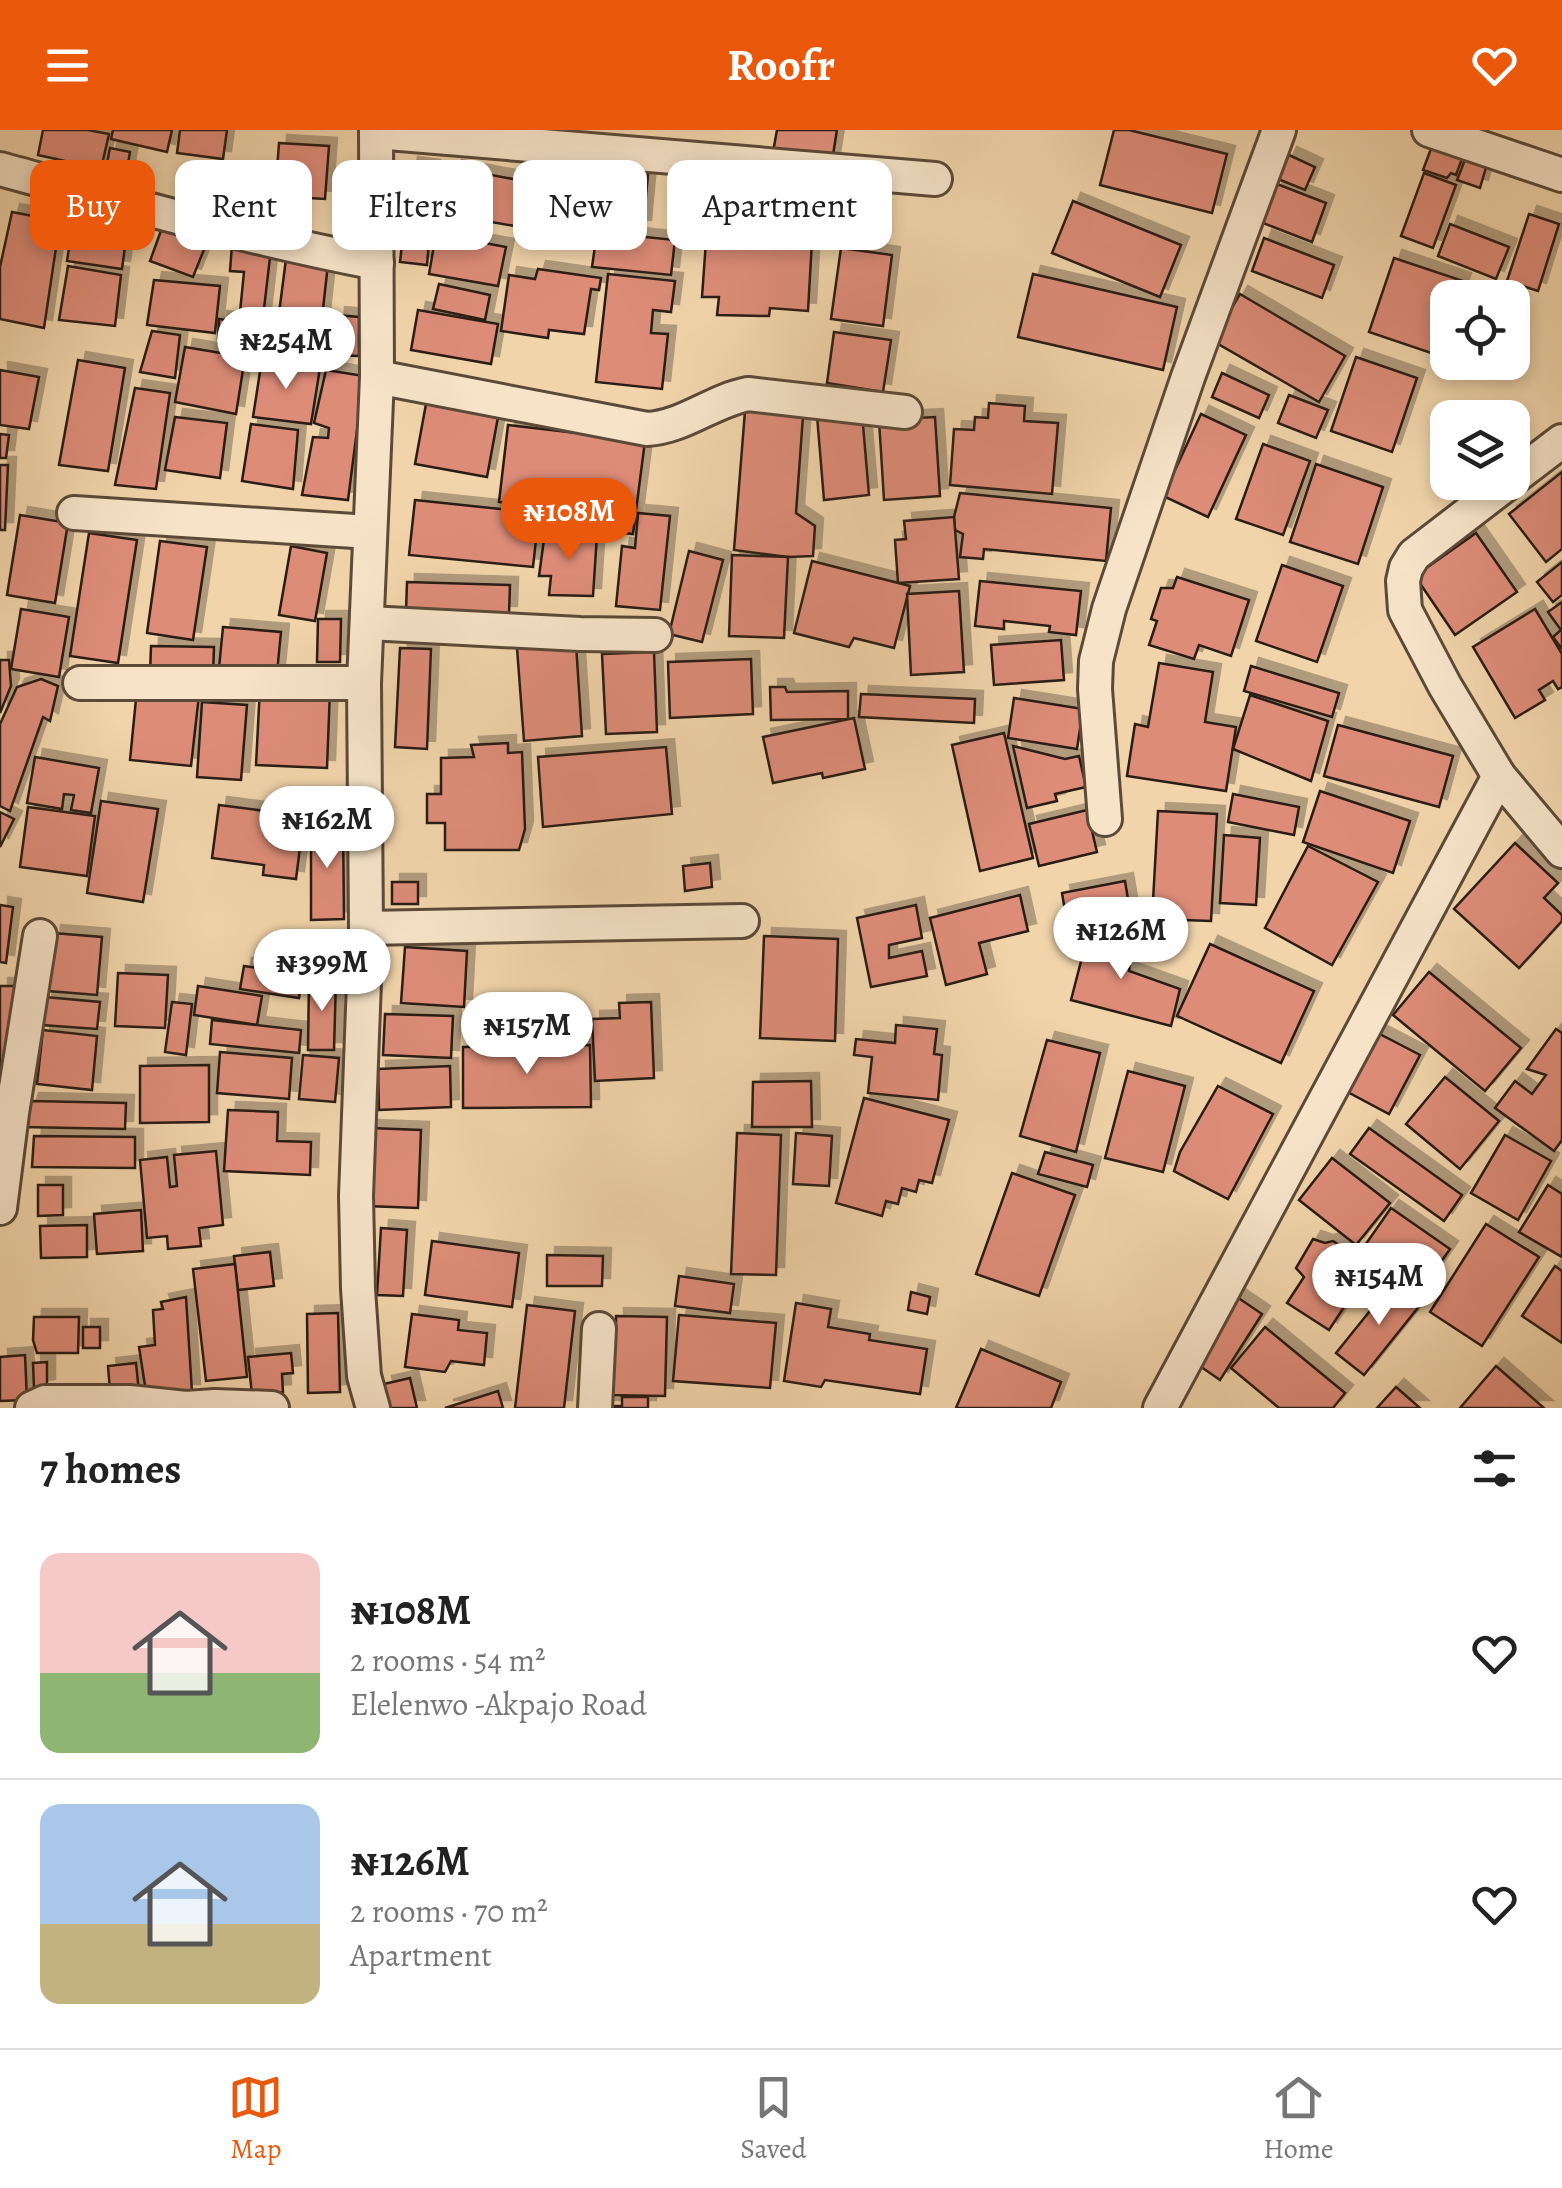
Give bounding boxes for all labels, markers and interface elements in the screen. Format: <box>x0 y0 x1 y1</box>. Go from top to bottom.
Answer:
text: Roofr <box>727 34 835 96</box>
icon: menu <box>40 38 95 93</box>
icon: heart <box>1467 38 1522 93</box>
chip: Buy <box>30 160 155 250</box>
chip: Rent <box>175 160 312 250</box>
chip: Filters <box>332 160 493 250</box>
chip: New <box>513 160 647 250</box>
chip: Apartment <box>667 160 892 250</box>
map controls <box>1430 280 1530 500</box>
button: locate <box>1430 280 1530 380</box>
pin: ₦254M <box>216 307 356 392</box>
text: ₦254M <box>239 317 333 361</box>
button: layers <box>1430 400 1530 500</box>
pin: ₦108M <box>499 478 639 563</box>
text: ₦108M <box>523 488 615 532</box>
pin: ₦162M <box>257 786 397 871</box>
text: ₦162M <box>281 796 373 840</box>
pin: ₦126M <box>1051 897 1191 982</box>
text: ₦126M <box>1075 907 1167 951</box>
pin: ₦399M <box>252 929 392 1014</box>
text: ₦399M <box>276 939 368 983</box>
pin: ₦157M <box>457 992 597 1077</box>
text: ₦157M <box>483 1002 571 1046</box>
pin: ₦154M <box>1309 1243 1449 1328</box>
text: ₦154M <box>1334 1253 1424 1297</box>
text: 7 homes <box>40 1440 181 1497</box>
icon: filters <box>1467 1441 1522 1496</box>
text: ₦108M <box>350 1581 471 1638</box>
icon: home <box>120 1593 240 1713</box>
icon: heart <box>1467 1626 1522 1681</box>
text: 2 rooms · 54 m² <box>350 1638 546 1682</box>
text: Elelenwo -Akpajo Road <box>350 1682 647 1726</box>
text: ₦126M <box>350 1832 470 1889</box>
icon: home <box>120 1844 240 1964</box>
icon: heart <box>1467 1877 1522 1932</box>
text: 2 rooms · 70 m² <box>350 1889 548 1933</box>
text: Apartment <box>350 1933 492 1977</box>
tab: Map <box>228 2070 283 2168</box>
tab: Saved <box>740 2070 807 2168</box>
tab: Home <box>1263 2070 1334 2168</box>

